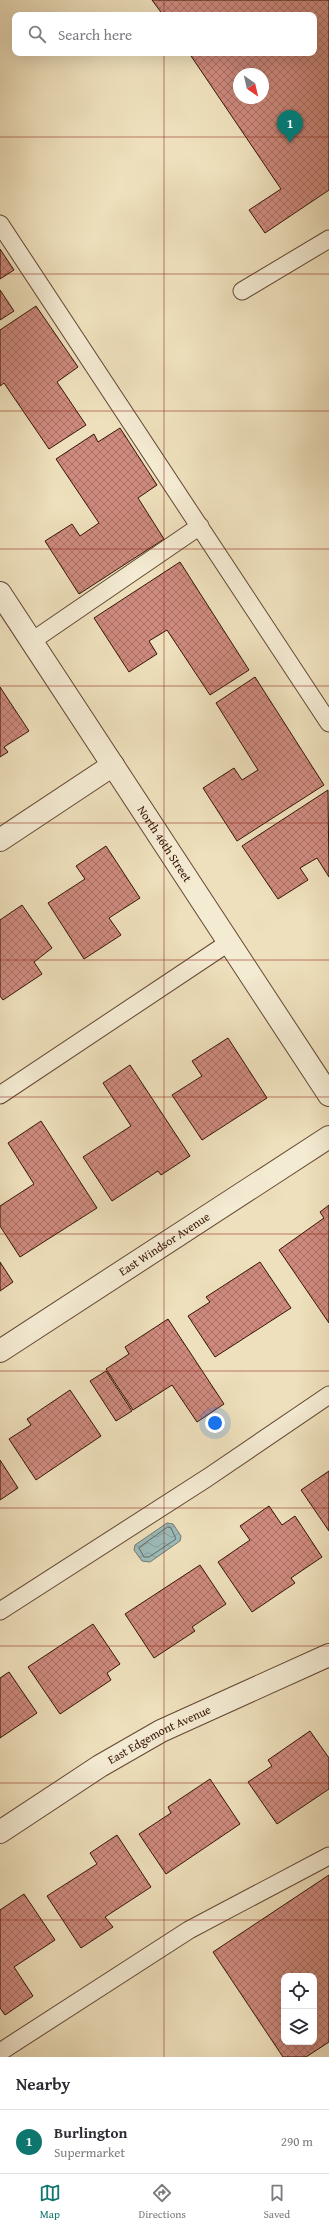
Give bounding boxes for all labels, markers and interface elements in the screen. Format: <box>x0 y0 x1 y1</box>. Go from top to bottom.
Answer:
search box <box>12 12 317 56</box>
icon: search <box>26 23 48 45</box>
text: Search here <box>58 24 132 45</box>
north arrow <box>233 68 269 104</box>
pin: 1 <box>277 110 303 143</box>
street label: North 46th Street <box>134 802 197 886</box>
street label: East Windsor Avenue <box>115 1208 213 1280</box>
your location <box>205 1413 225 1433</box>
street label: East Edgemont Avenue <box>104 1700 214 1768</box>
map controls <box>281 1973 317 2045</box>
button: locate <box>281 1973 317 2009</box>
button: layers <box>281 2009 317 2045</box>
text: Nearby <box>16 2071 70 2096</box>
text: Burlington <box>54 2122 127 2143</box>
text: 1 <box>26 2132 32 2151</box>
text: 290 m <box>281 2132 313 2151</box>
text: Supermarket <box>54 2143 125 2162</box>
tab: Map <box>39 2182 61 2222</box>
tab: Directions <box>139 2182 186 2222</box>
tab: Saved <box>263 2182 290 2222</box>

